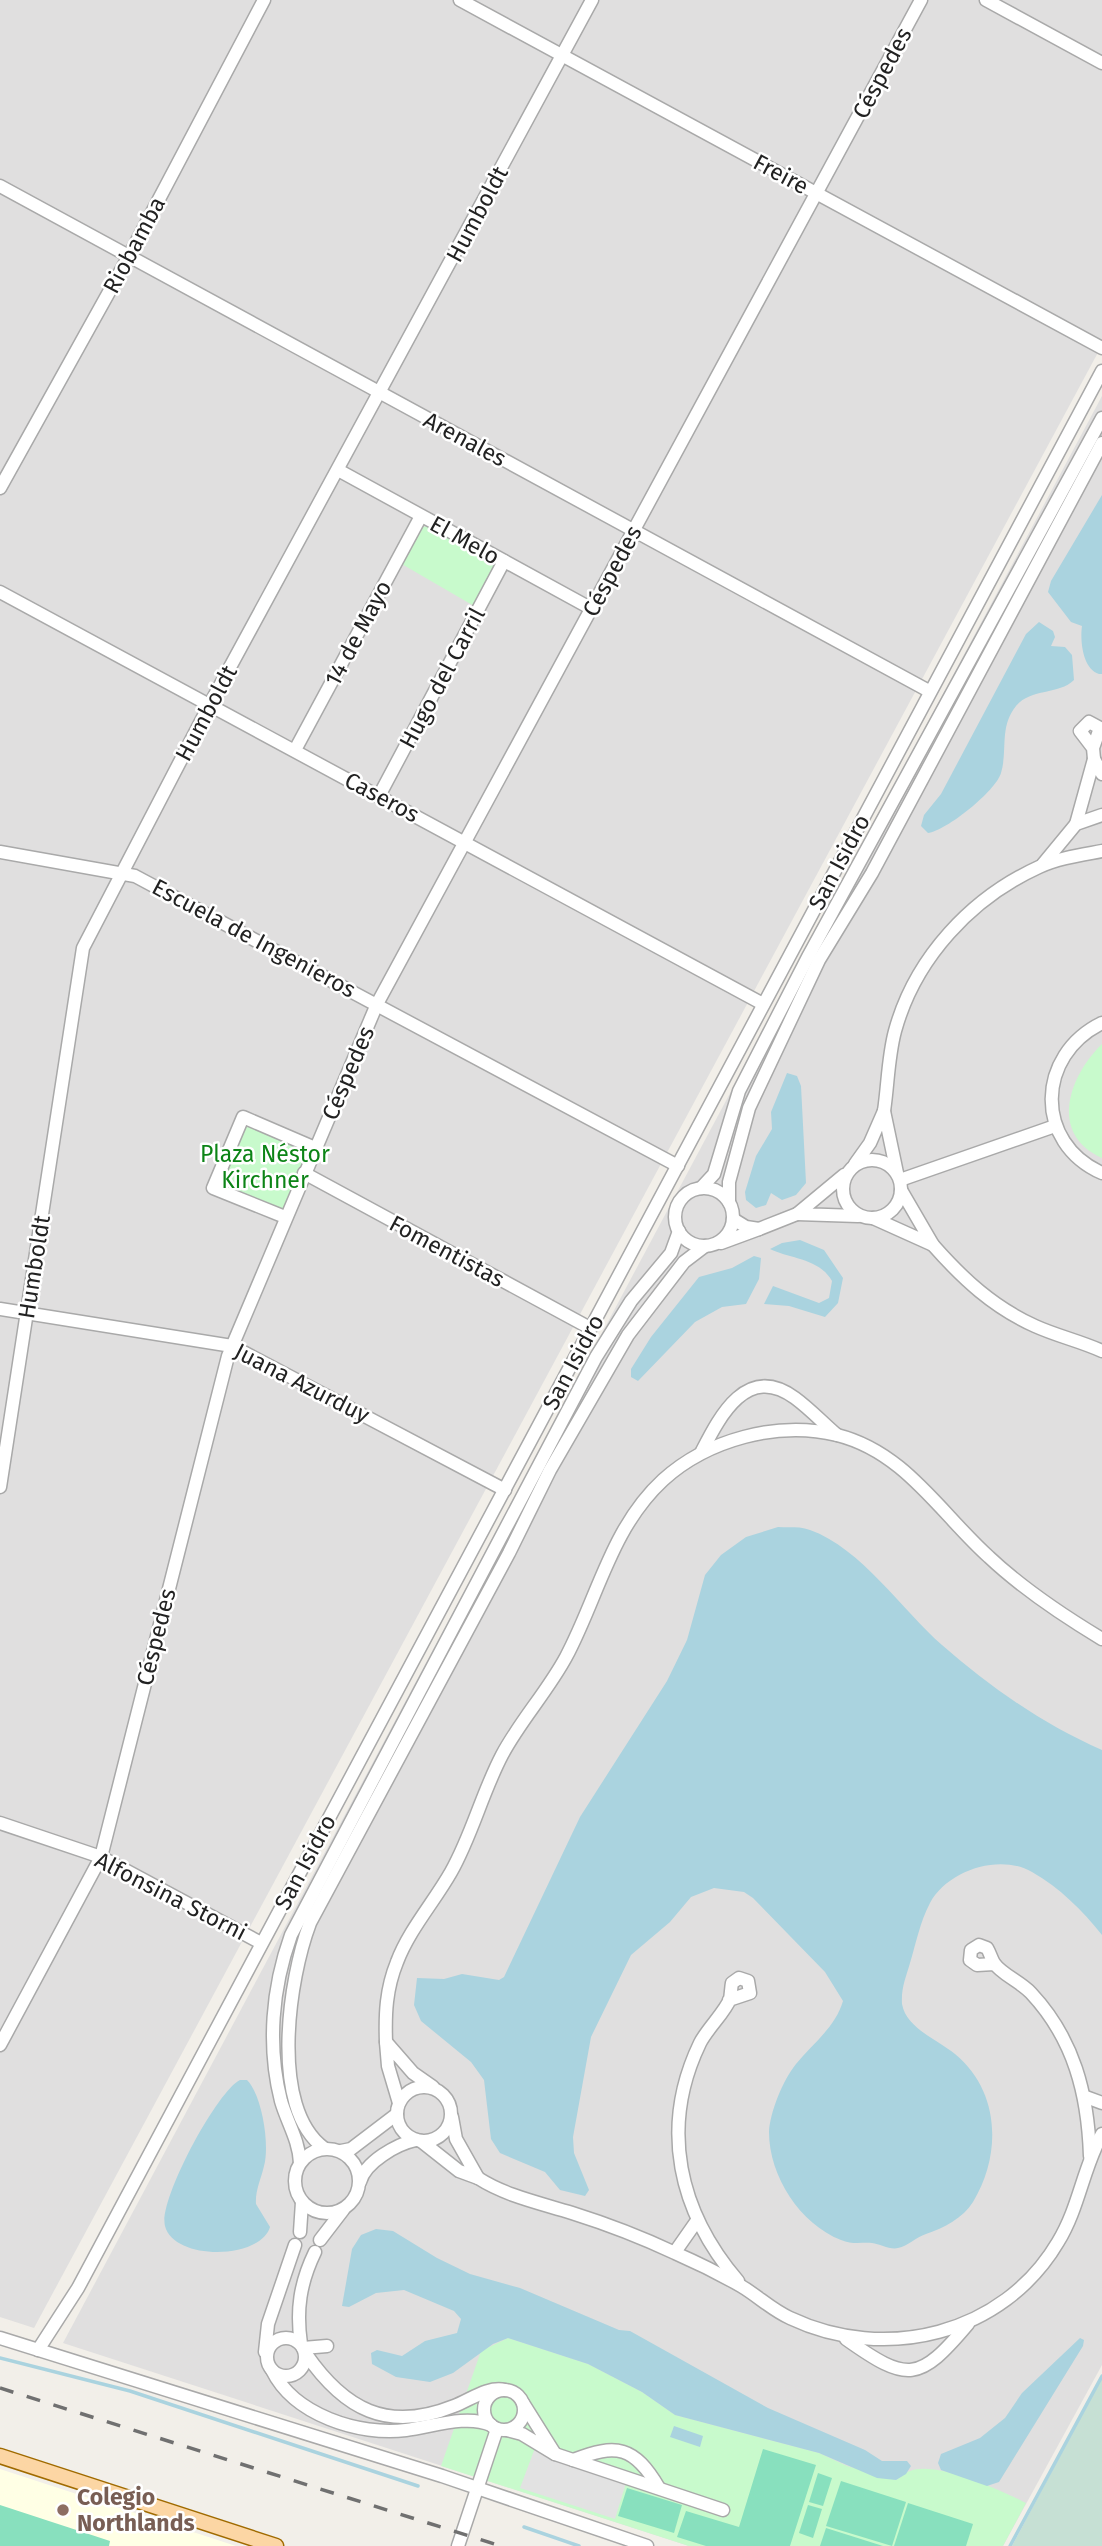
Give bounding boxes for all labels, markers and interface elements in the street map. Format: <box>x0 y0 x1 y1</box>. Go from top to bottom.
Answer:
street label: Céspedes <box>846 23 918 123</box>
street label: Freire <box>749 148 813 200</box>
street label: Humboldt <box>440 161 514 267</box>
street label: Riobamba <box>97 192 171 298</box>
street label: Arenales <box>419 406 511 472</box>
street label: El Melo <box>425 509 505 571</box>
street label: Céspedes <box>576 521 648 621</box>
street label: 14 de Mayo <box>319 575 397 691</box>
street label: Hugo del Carril <box>393 603 491 753</box>
street label: Humboldt <box>169 660 243 766</box>
street label: Caseros <box>340 766 424 828</box>
street label: San Isidro <box>802 810 876 914</box>
street label: Escuela de Ingenieros <box>147 872 361 1004</box>
street label: Céspedes <box>316 1022 380 1124</box>
park label: Plaza Néstor Kirchner <box>200 1140 330 1194</box>
street label: Fomentistas <box>385 1209 509 1293</box>
street label: Humboldt <box>12 1213 56 1321</box>
street label: San Isidro <box>536 1310 610 1414</box>
street label: Juana Azurduy <box>230 1337 375 1429</box>
street label: Céspedes <box>130 1586 182 1688</box>
street label: San Isidro <box>268 1810 342 1914</box>
street label: Alfonsina Storni <box>91 1846 251 1946</box>
place label: Colegio Northlands <box>77 2483 195 2537</box>
marker: Colegio Northlands <box>55 2502 71 2518</box>

